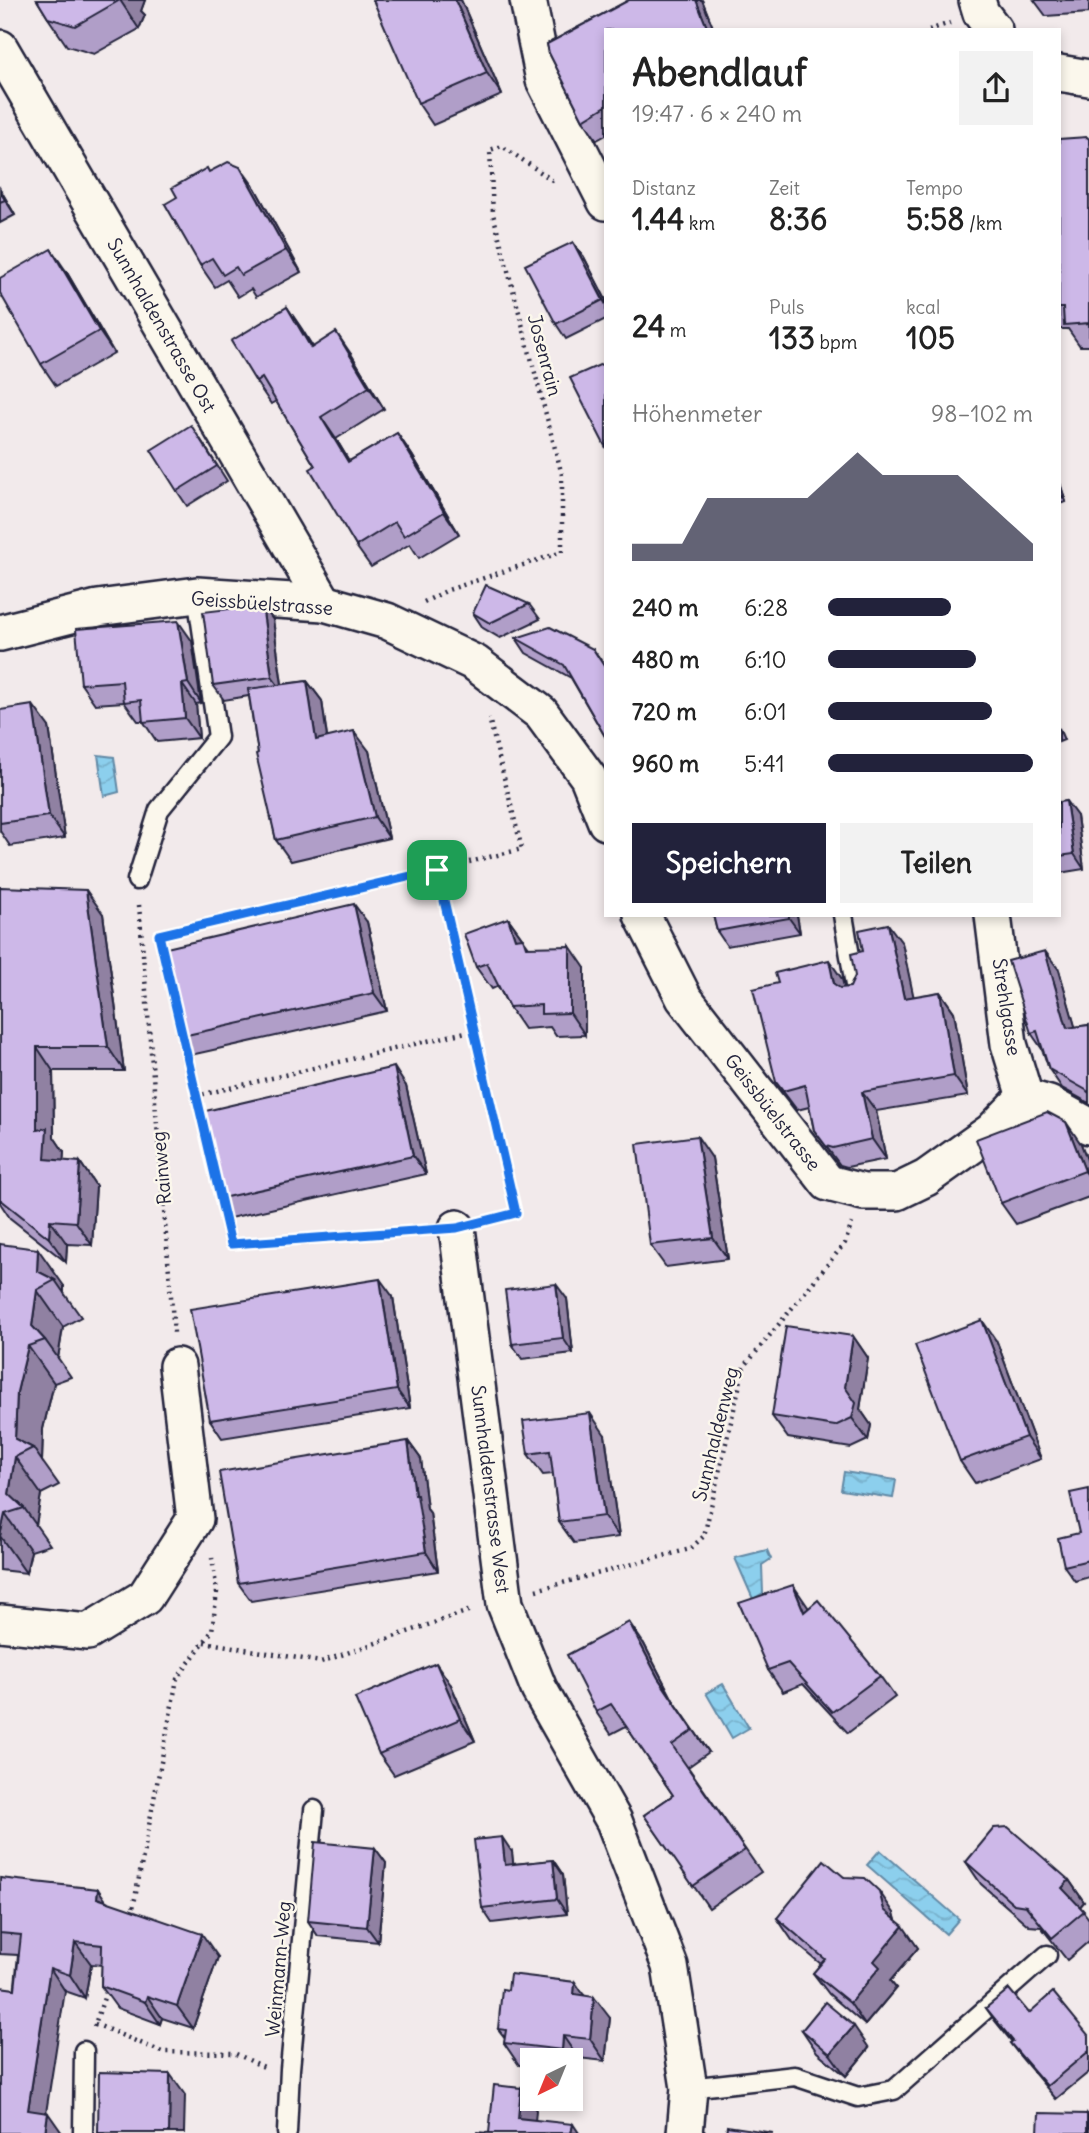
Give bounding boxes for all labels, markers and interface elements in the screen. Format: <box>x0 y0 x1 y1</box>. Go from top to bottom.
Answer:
text: Abendlauf <box>632 49 807 96</box>
button: share <box>959 51 1033 125</box>
text: 19:47 · 6 × 240 m <box>632 99 802 128</box>
text: Distanz <box>632 176 696 200</box>
text: Zeit <box>769 176 800 200</box>
text: Tempo <box>906 176 963 200</box>
text: 1.44 <box>632 200 684 238</box>
text: 8:36 <box>769 200 827 238</box>
text: 5:58 <box>906 200 965 238</box>
text: km <box>684 211 715 235</box>
text: /km <box>965 211 1002 235</box>
street label: Sunnhaldenstrasse Ost <box>102 234 222 416</box>
text: Puls <box>769 295 804 319</box>
text: kcal <box>906 295 940 319</box>
text: 24 <box>632 307 665 345</box>
street label: Josenrain <box>523 311 567 399</box>
text: m <box>665 318 687 342</box>
text: 133 <box>769 319 815 357</box>
text: 105 <box>906 319 955 357</box>
text: bpm <box>815 330 858 354</box>
text: Höhenmeter <box>632 399 762 428</box>
text: 98–102 m <box>931 399 1033 428</box>
street label: Geissbüelstrasse <box>190 586 334 620</box>
text: 240 m <box>632 593 698 622</box>
text: 6:28 <box>744 593 788 622</box>
text: 480 m <box>632 645 699 674</box>
text: 6:10 <box>744 645 787 674</box>
text: 720 m <box>632 697 697 726</box>
text: 6:01 <box>744 697 787 726</box>
text: 960 m <box>632 749 699 778</box>
text: 5:41 <box>744 749 785 778</box>
button: Speichern <box>632 823 826 903</box>
button: Teilen <box>840 823 1033 903</box>
pin <box>407 840 467 900</box>
icon: arrive <box>418 851 456 889</box>
street label: Strehlgasse <box>987 957 1027 1057</box>
street label: Geissbüelstrasse <box>720 1048 826 1176</box>
street label: Rainweg <box>146 1130 176 1206</box>
street label: Sunnhaldenweg <box>687 1364 743 1504</box>
street label: Sunnhaldenstrasse West <box>466 1384 516 1594</box>
street label: Weinmann-Weg <box>260 1900 296 2038</box>
north arrow <box>520 2048 583 2110</box>
map controls <box>520 2048 583 2111</box>

